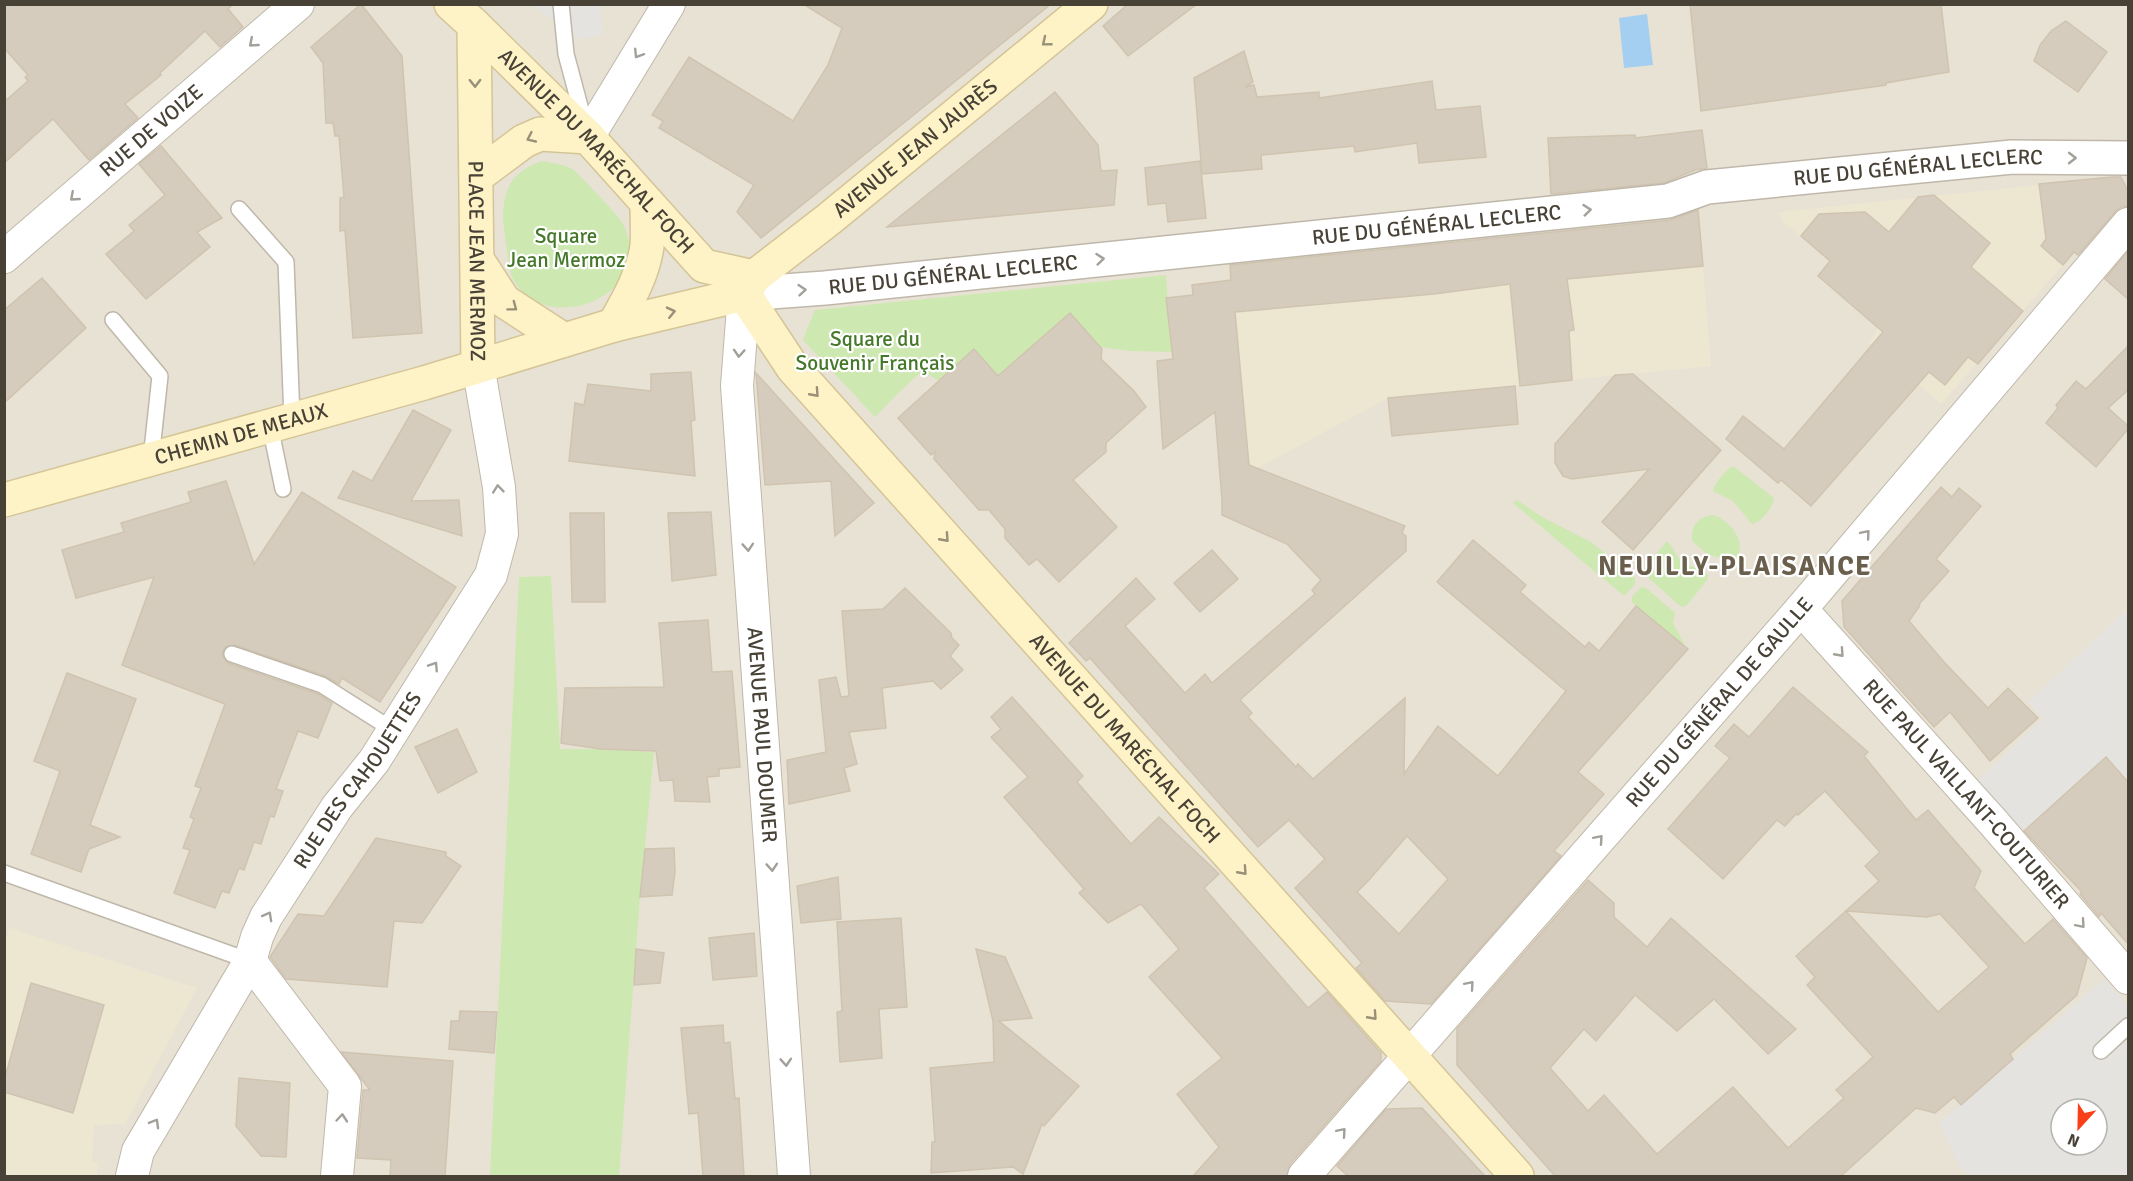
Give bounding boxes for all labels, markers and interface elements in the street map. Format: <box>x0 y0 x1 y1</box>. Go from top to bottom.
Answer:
one-way arrow <box>1042 34 1053 45</box>
one-way arrow <box>249 35 260 46</box>
street label: AVENUE DU MARÉCHAL FOCH <box>493 43 700 259</box>
one-way arrow <box>633 48 645 58</box>
street label: AVENUE JEAN JAURÈS <box>828 73 1003 223</box>
street label: RUE DE VOIZE <box>94 79 208 182</box>
one-way arrow <box>469 79 481 88</box>
one-way arrow <box>527 131 538 143</box>
street label: RUE DU GÉNÉRAL LECLERC <box>1792 144 2043 191</box>
one-way arrow <box>2067 152 2076 164</box>
street label: PLACE JEAN MERMOZ <box>463 160 491 362</box>
one-way arrow <box>70 190 81 201</box>
street label: RUE DU GÉNÉRAL LECLERC <box>1311 199 1562 251</box>
one-way arrow <box>1582 204 1592 216</box>
park label: Square Jean Mermoz <box>507 223 625 273</box>
street label: RUE DU GÉNÉRAL LECLERC <box>827 249 1079 301</box>
one-way arrow <box>1096 253 1105 266</box>
one-way arrow <box>798 284 807 297</box>
one-way arrow <box>506 300 517 311</box>
one-way arrow <box>665 306 675 319</box>
park label: Square du Souvenir Français <box>796 326 954 376</box>
one-way arrow <box>733 348 746 357</box>
one-way arrow <box>808 386 819 397</box>
street label: CHEMIN DE MEAUX <box>152 398 330 470</box>
one-way arrow <box>493 484 505 494</box>
one-way arrow <box>1858 530 1869 541</box>
one-way arrow <box>938 531 949 542</box>
one-way arrow <box>742 543 755 552</box>
district label: NEUILLY-PLAISANCE <box>1598 550 1872 583</box>
street label: RUE DU GÉNÉRAL DE GAULLE <box>1620 592 1818 813</box>
street label: AVENUE PAUL DOUMER <box>741 626 783 844</box>
street label: AVENUE DU MARÉCHAL FOCH <box>1024 628 1226 849</box>
one-way arrow <box>1833 646 1844 657</box>
one-way arrow <box>427 662 438 673</box>
street label: RUE PAUL VAILLANT-COUTURIER <box>1857 674 2075 914</box>
street label: RUE DES CAHOUETTES <box>288 687 427 873</box>
one-way arrow <box>1592 835 1603 845</box>
one-way arrow <box>765 863 778 872</box>
one-way arrow <box>1236 864 1247 875</box>
one-way arrow <box>261 912 272 922</box>
one-way arrow <box>2074 917 2085 928</box>
one-way arrow <box>1463 981 1474 992</box>
one-way arrow <box>1366 1009 1377 1020</box>
one-way arrow <box>779 1057 792 1066</box>
north arrow <box>2049 1097 2109 1157</box>
one-way arrow <box>335 1114 348 1123</box>
one-way arrow <box>148 1119 159 1129</box>
one-way arrow <box>1335 1128 1346 1139</box>
text: N <box>2065 1129 2083 1151</box>

